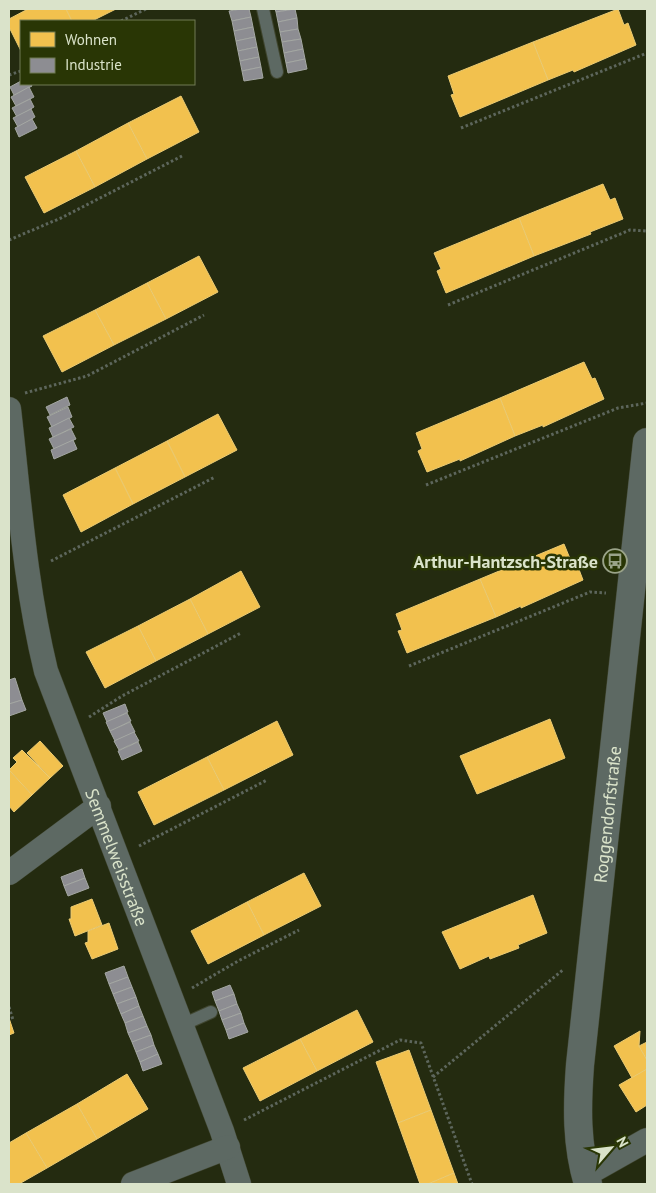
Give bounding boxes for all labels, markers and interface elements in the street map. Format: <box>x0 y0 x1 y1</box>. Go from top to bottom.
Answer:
legend <box>20 20 195 85</box>
text: Wohnen <box>65 30 117 49</box>
text: Industrie <box>65 55 122 74</box>
bus stop icon: Arthur-Hantzsch-Straße <box>602 548 628 574</box>
place label: Arthur-Hantzsch-Straße <box>413 550 598 573</box>
street label: Roggendorfstraße <box>588 745 626 884</box>
street label: Semmelweisstraße <box>80 785 154 929</box>
north arrow <box>586 1123 636 1173</box>
text: N <box>612 1134 633 1150</box>

